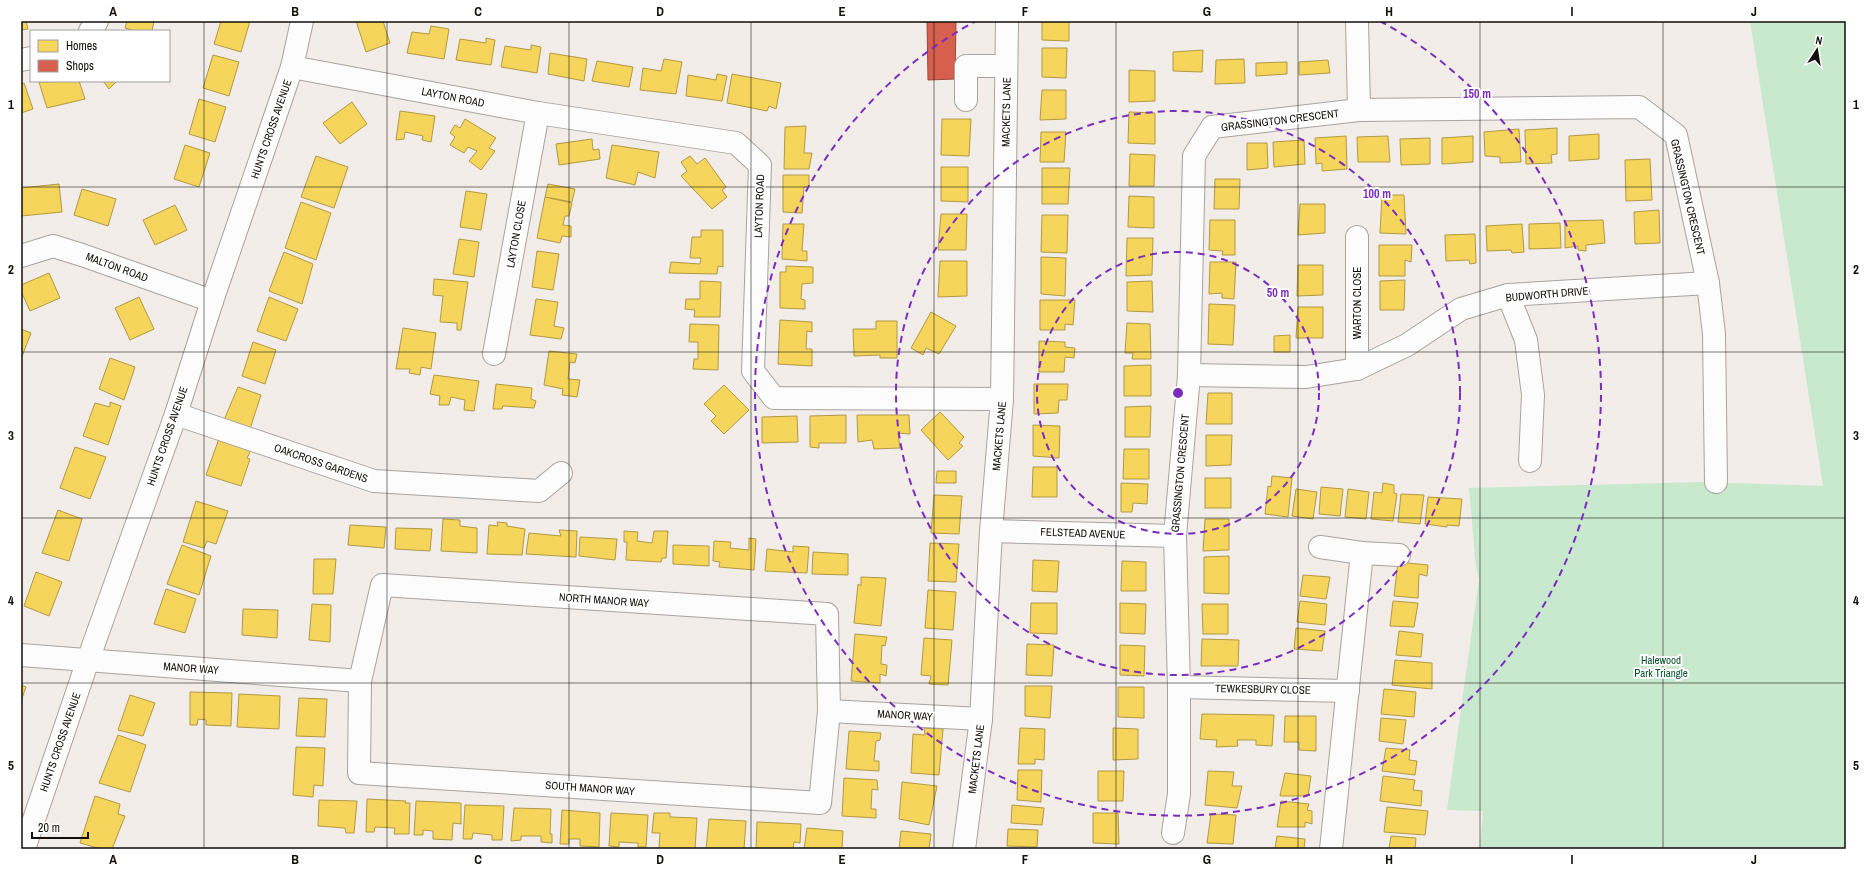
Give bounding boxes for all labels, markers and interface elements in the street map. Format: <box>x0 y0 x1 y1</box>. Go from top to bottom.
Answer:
text: A <box>109 3 117 20</box>
text: B <box>291 3 299 20</box>
text: C <box>474 3 482 20</box>
text: D <box>656 3 664 20</box>
text: E <box>838 3 846 20</box>
text: F <box>1022 3 1029 20</box>
text: G <box>1203 3 1211 20</box>
text: H <box>1385 3 1393 20</box>
text: I <box>1571 3 1574 20</box>
text: J <box>1751 3 1757 20</box>
legend <box>30 30 170 82</box>
north arrow <box>1797 30 1837 70</box>
text: N <box>1814 33 1824 48</box>
text: Homes <box>66 38 97 54</box>
text: Shops <box>66 58 94 74</box>
street label: MACKETS LANE <box>998 77 1014 147</box>
street label: HUNTS CROSS AVENUE <box>247 78 295 180</box>
street label: LAYTON ROAD <box>420 84 486 110</box>
text: 150 m <box>1463 86 1491 102</box>
text: 1 <box>8 96 14 113</box>
text: 1 <box>1853 96 1859 113</box>
street label: GRASSINGTON CRESCENT <box>1220 106 1340 134</box>
street label: GRASSINGTON CRESCENT <box>1668 138 1708 257</box>
street label: LAYTON ROAD <box>751 174 767 238</box>
text: 100 m <box>1363 186 1391 202</box>
street label: LAYTON CLOSE <box>503 199 529 269</box>
street label: MALTON ROAD <box>84 249 150 285</box>
text: 2 <box>8 261 14 278</box>
text: 2 <box>1853 261 1859 278</box>
street label: WARTON CLOSE <box>1350 267 1364 339</box>
street label: BUDWORTH DRIVE <box>1505 283 1589 305</box>
text: 50 m <box>1267 285 1289 301</box>
street label: HUNTS CROSS AVENUE <box>143 385 191 487</box>
centre of rings <box>1171 386 1185 400</box>
street label: MACKETS LANE <box>989 401 1009 471</box>
street label: GRASSINGTON CRESCENT <box>1168 413 1192 533</box>
text: 3 <box>8 427 14 444</box>
text: 3 <box>1853 427 1859 444</box>
street label: OAKCROSS GARDENS <box>272 440 370 486</box>
street label: FELSTEAD AVENUE <box>1040 525 1126 541</box>
street label: NORTH MANOR WAY <box>559 590 649 610</box>
text: 4 <box>8 592 14 609</box>
text: 4 <box>1853 592 1859 609</box>
park label: Halewood Park Triangle <box>1634 653 1688 680</box>
street label: MANOR WAY <box>163 659 219 677</box>
street label: TEWKESBURY CLOSE <box>1215 681 1311 697</box>
street label: HUNTS CROSS AVENUE <box>36 691 84 793</box>
street label: MANOR WAY <box>877 707 933 723</box>
street label: MACKETS LANE <box>965 724 987 794</box>
text: 5 <box>8 757 14 774</box>
text: 5 <box>1853 757 1859 774</box>
street label: SOUTH MANOR WAY <box>545 778 635 798</box>
scale bar <box>32 814 88 840</box>
text: 20 m <box>38 820 60 836</box>
text: A <box>109 851 117 868</box>
text: B <box>291 851 299 868</box>
text: C <box>474 851 482 868</box>
text: D <box>656 851 664 868</box>
text: E <box>838 851 846 868</box>
text: F <box>1022 851 1029 868</box>
text: G <box>1203 851 1211 868</box>
text: H <box>1385 851 1393 868</box>
text: I <box>1571 851 1574 868</box>
text: J <box>1751 851 1757 868</box>

